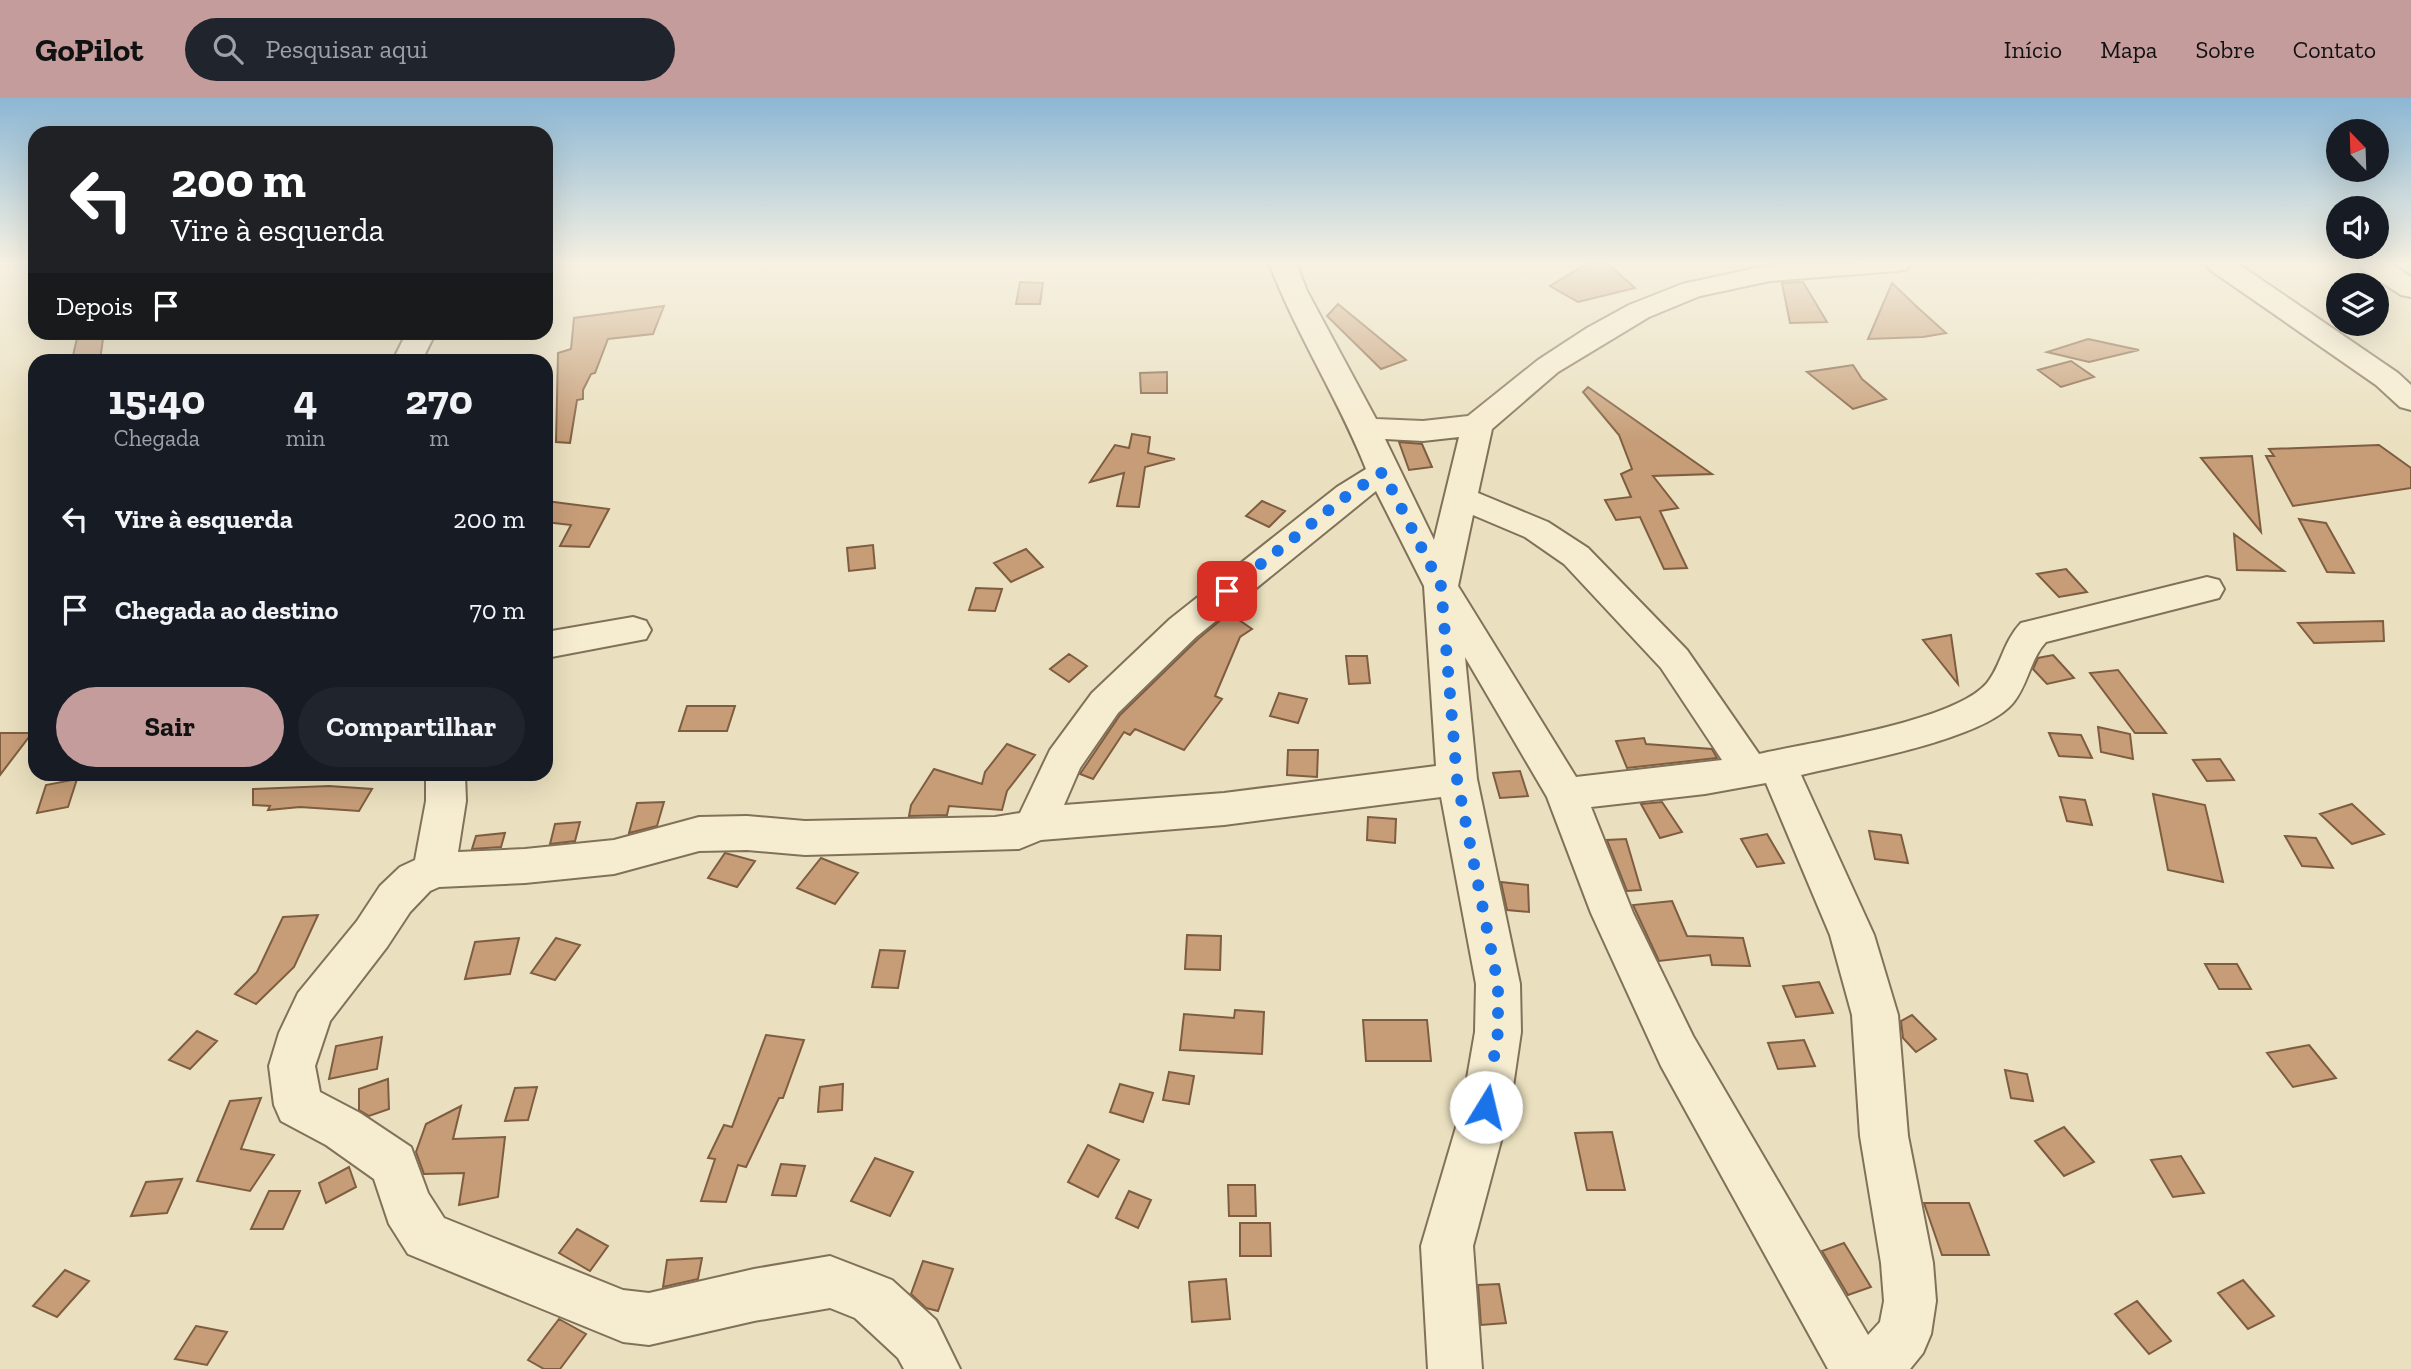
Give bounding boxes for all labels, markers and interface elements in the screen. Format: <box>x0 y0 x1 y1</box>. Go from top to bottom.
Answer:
search box <box>185 18 675 81</box>
text: GoPilot <box>35 30 143 69</box>
icon: search <box>209 30 247 68</box>
text: Pesquisar aqui <box>265 33 428 65</box>
text: Início <box>2004 35 2062 64</box>
text: Mapa <box>2100 35 2157 64</box>
text: Sobre <box>2195 35 2255 64</box>
text: Contato <box>2293 35 2376 64</box>
north arrow <box>2326 119 2389 182</box>
map controls <box>2326 119 2389 336</box>
text: 200 m <box>171 151 306 210</box>
icon: left <box>56 154 147 245</box>
button: sound <box>2326 196 2389 259</box>
text: Vire à esquerda <box>171 211 384 249</box>
button: layers <box>2326 273 2389 336</box>
icon: arrive <box>147 287 185 325</box>
text: Depois <box>56 290 133 322</box>
text: 15:40 <box>108 374 206 425</box>
text: 4 <box>293 374 317 425</box>
text: 270 <box>405 374 473 425</box>
text: Chegada <box>114 424 200 452</box>
text: min <box>286 424 325 452</box>
text: m <box>429 424 449 452</box>
icon: left <box>56 500 94 538</box>
text: Vire à esquerda <box>115 503 293 535</box>
text: 200 m <box>453 503 525 535</box>
pin <box>1197 561 1257 621</box>
icon: arrive <box>1208 572 1246 610</box>
icon: arrive <box>56 591 94 629</box>
text: Chegada ao destino <box>115 594 338 626</box>
text: 70 m <box>469 594 525 626</box>
button: Sair <box>56 687 284 767</box>
button: Compartilhar <box>298 687 525 767</box>
position arrow <box>1449 1070 1523 1144</box>

